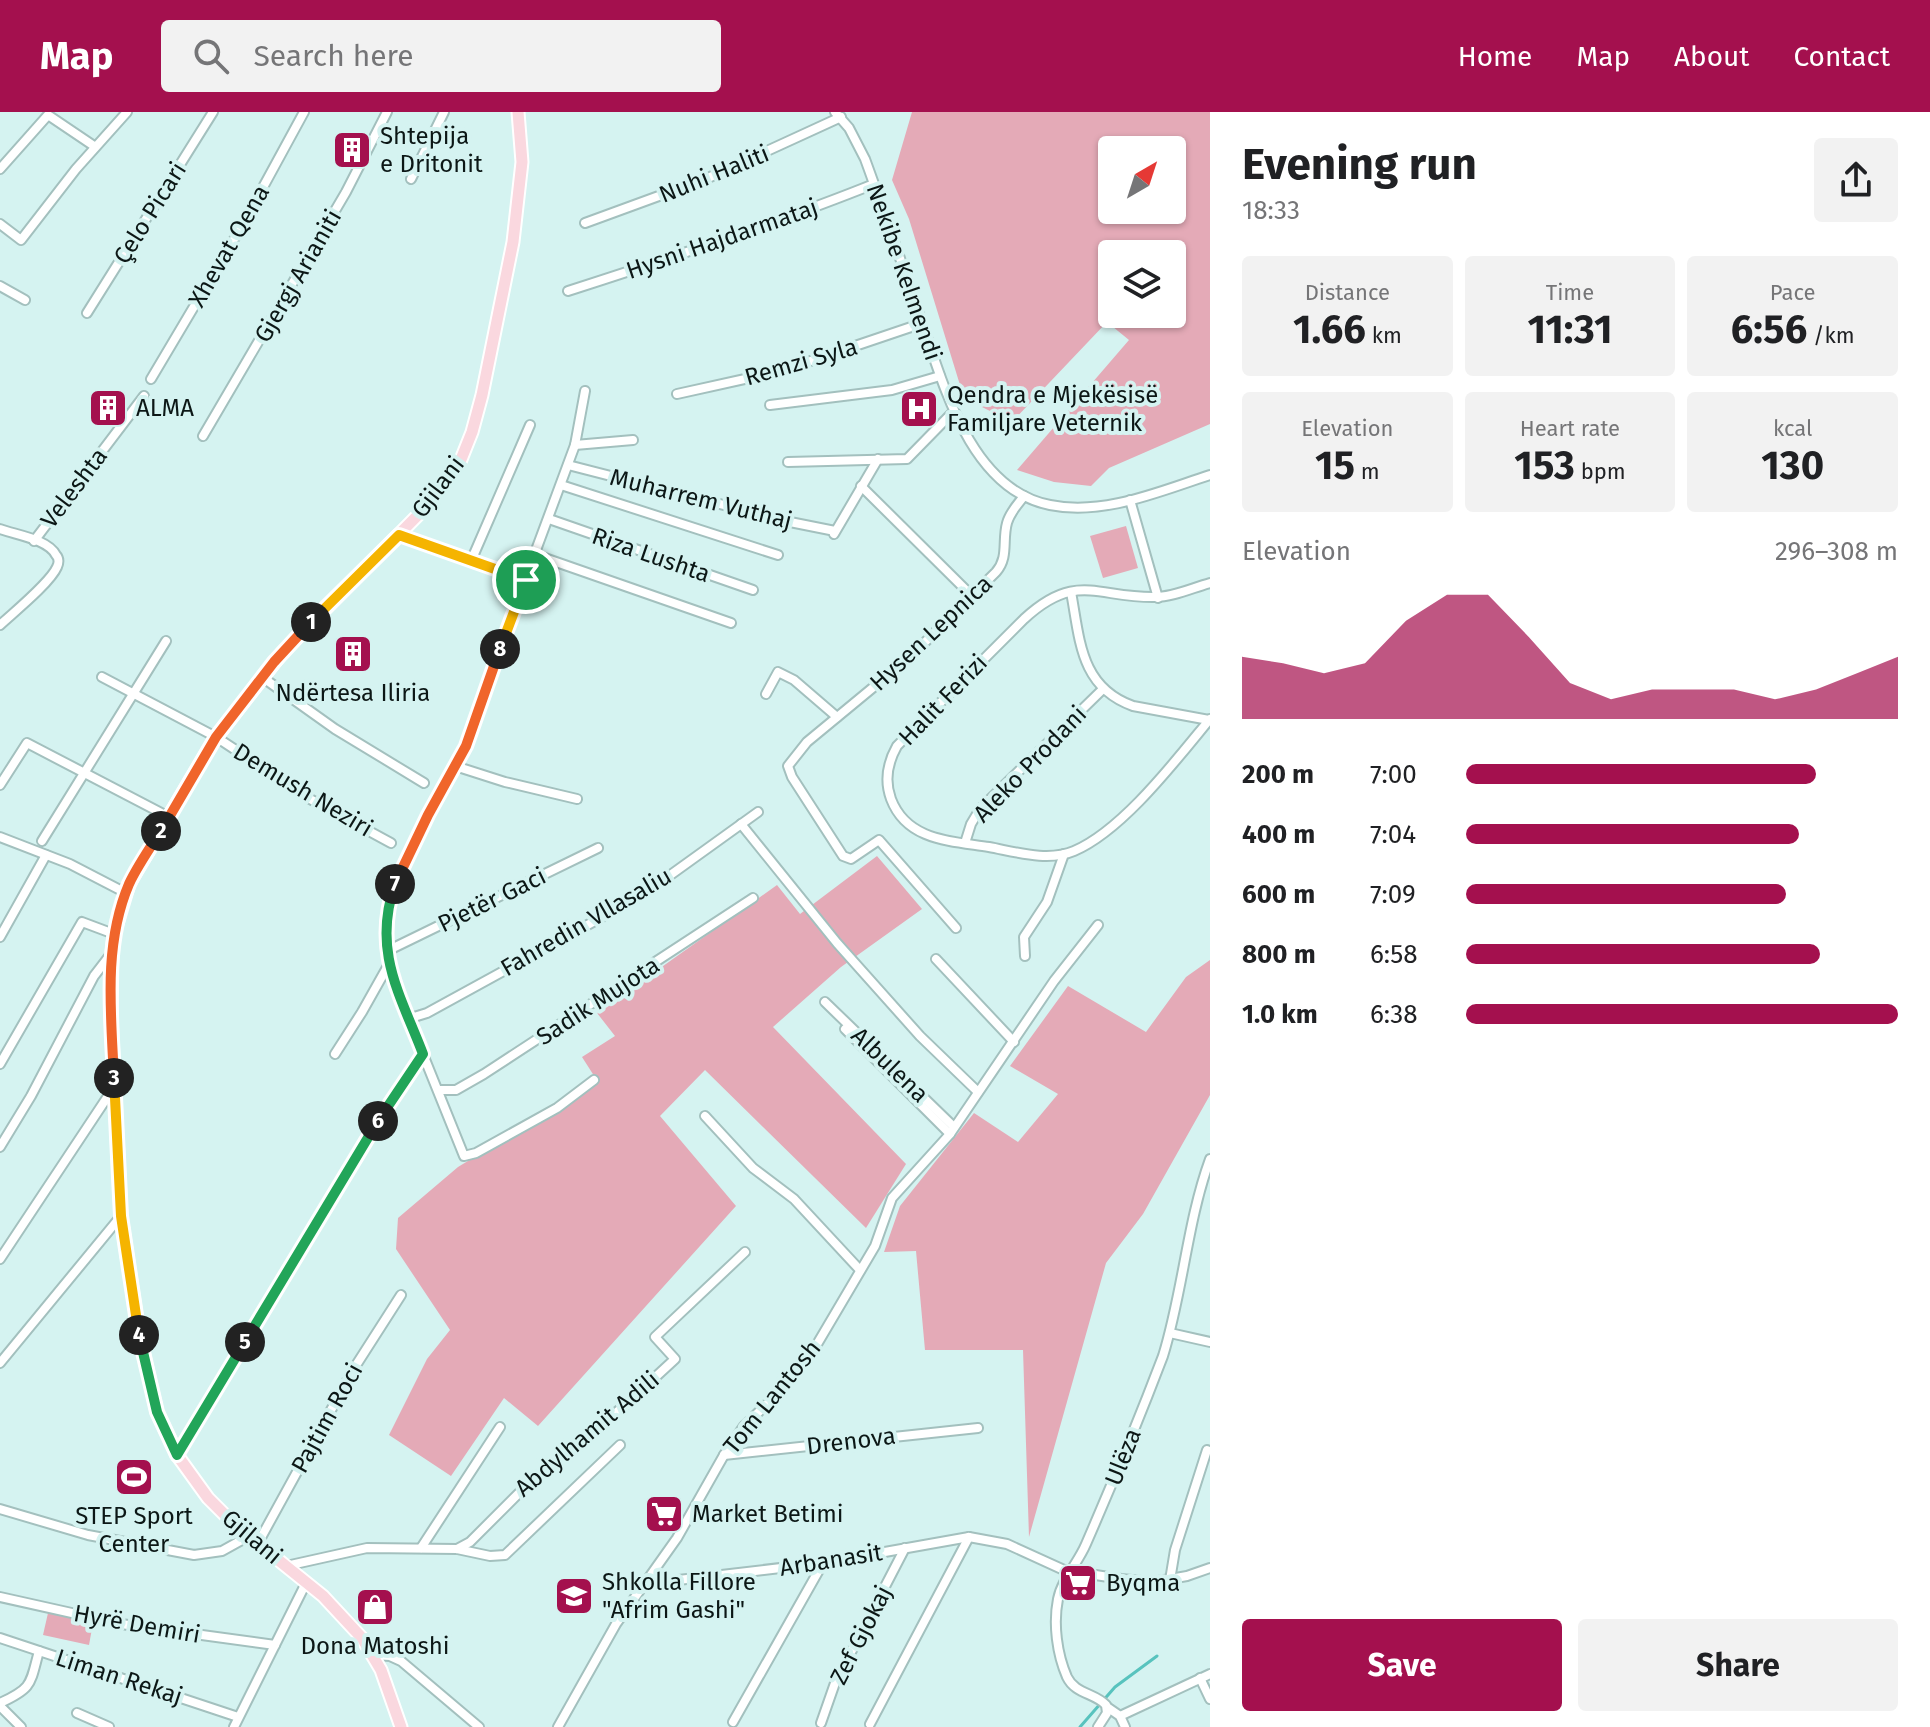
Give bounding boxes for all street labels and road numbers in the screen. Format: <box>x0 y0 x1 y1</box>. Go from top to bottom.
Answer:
street label: Nuhi Haliti <box>655 139 773 209</box>
street label: Çelo Picari <box>108 157 192 269</box>
street label: Xhevat Qena <box>183 180 275 312</box>
street label: Nekibe Kelmendi <box>861 180 947 364</box>
street label: Hysni Hajdarmataj <box>623 193 821 285</box>
street label: Gjergj Arianiti <box>249 205 347 347</box>
street label: Remzi Syla <box>741 333 861 391</box>
street label: Veleshta <box>35 443 113 533</box>
street label: Gjilani <box>406 451 470 523</box>
street label: Muharrem Vuthaj <box>607 463 795 535</box>
street label: Riza Lushta <box>588 522 714 588</box>
street label: Hysen Lepnica <box>864 569 998 697</box>
street label: Halit Ferizi <box>893 649 993 751</box>
street label: Aleko Prodani <box>968 700 1092 828</box>
street label: Demush Neziri <box>228 737 378 843</box>
street label: Pjetër Gaci <box>433 862 551 938</box>
street label: Fahredin Vllasaliu <box>496 862 676 982</box>
street label: Sadik Mujota <box>531 951 665 1051</box>
street label: Albulena <box>846 1022 934 1108</box>
street label: Tom Lantosh <box>718 1334 826 1460</box>
street label: Pajtim Roci <box>285 1358 369 1478</box>
street label: Abdylhamit Adili <box>509 1366 665 1502</box>
street label: Drenova <box>805 1422 897 1460</box>
street label: Ulëza <box>1099 1424 1147 1490</box>
street label: Gjilani <box>216 1504 288 1570</box>
street label: Arbanasit <box>778 1538 885 1582</box>
street label: Zef Gjokaj <box>824 1581 898 1689</box>
street label: Hyrë Demiri <box>72 1599 202 1649</box>
street label: Liman Rekaj <box>52 1643 186 1711</box>

